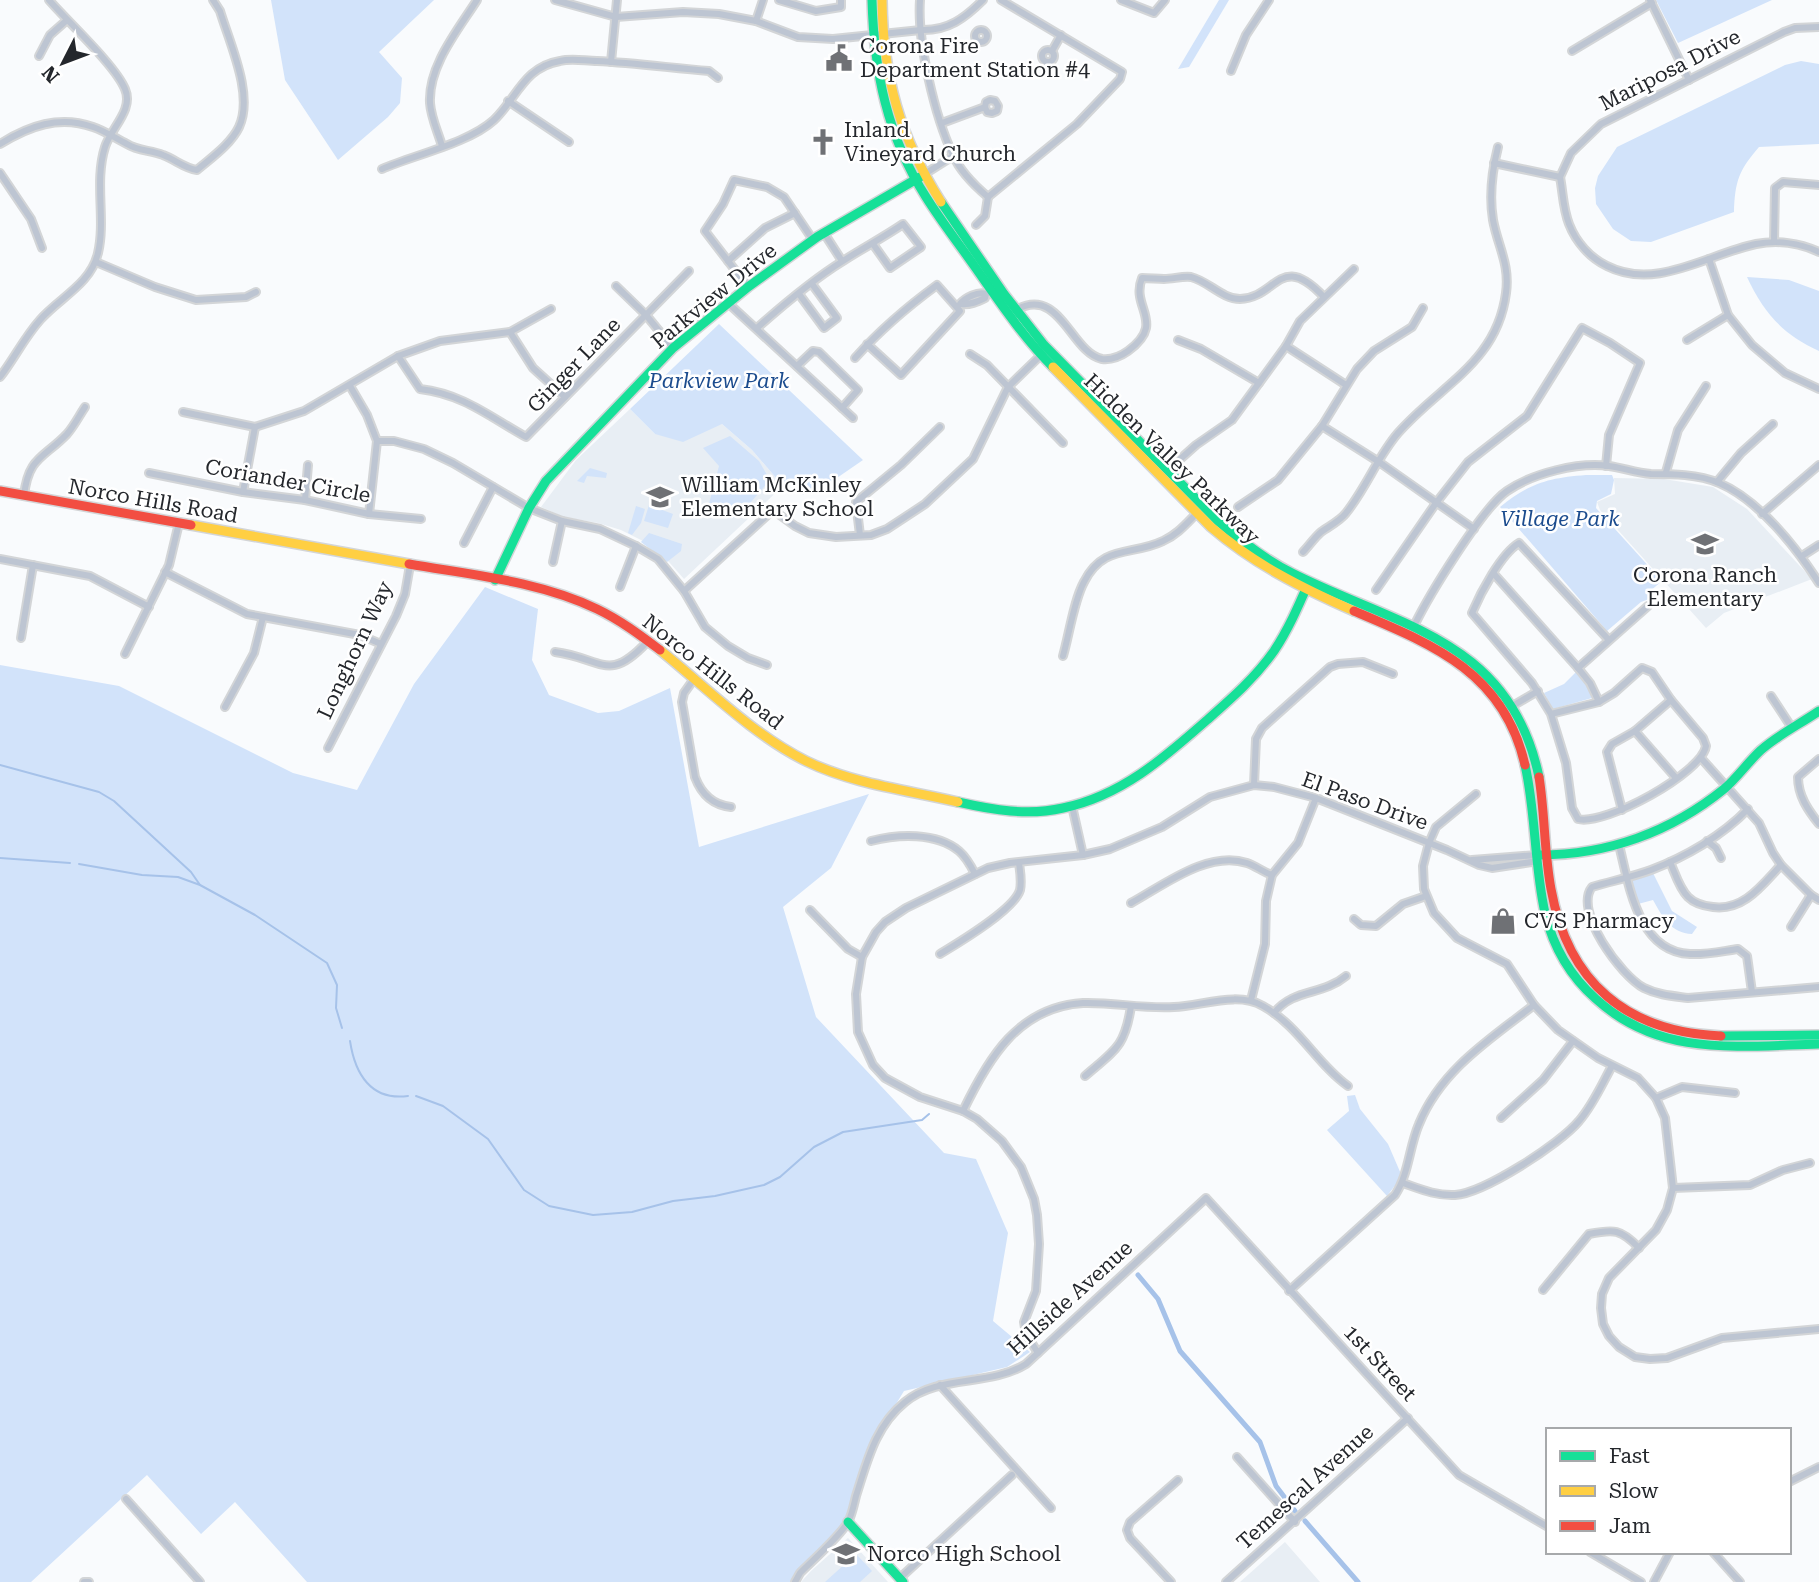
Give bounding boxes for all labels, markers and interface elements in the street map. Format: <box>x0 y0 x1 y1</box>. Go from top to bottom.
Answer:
street label: Mariposa Drive <box>1596 24 1744 116</box>
north arrow <box>28 28 98 98</box>
place label: Corona Fire Department Station #4 <box>860 34 1090 82</box>
public building icon: Corona Fire Department Station #4 <box>824 43 854 73</box>
text: N <box>37 61 64 87</box>
place label: Inland Vineyard Church <box>844 118 1016 166</box>
church icon: Inland Vineyard Church <box>808 127 838 157</box>
street label: Parkview Drive <box>647 238 781 354</box>
street label: Ginger Lane <box>523 312 625 418</box>
park label: Parkview Park <box>648 369 790 393</box>
street label: Hidden Valley Parkway <box>1079 369 1265 550</box>
street label: Coriander Circle <box>203 455 373 507</box>
place label: William McKinley Elementary School <box>681 473 874 521</box>
street label: Norco Hills Road <box>66 474 240 528</box>
school or university icon: William McKinley Elementary School <box>645 482 675 512</box>
park label: Village Park <box>1500 507 1620 531</box>
school or university icon: Corona Ranch Elementary <box>1690 529 1720 559</box>
place label: Corona Ranch Elementary <box>1633 563 1778 611</box>
street label: Longhorn Way <box>313 577 398 723</box>
street label: Norco Hills Road <box>638 610 789 735</box>
street label: El Paso Drive <box>1299 767 1431 835</box>
shop icon: CVS Pharmacy <box>1488 906 1518 936</box>
place label: CVS Pharmacy <box>1524 909 1674 933</box>
street label: Hillside Avenue <box>1003 1236 1137 1360</box>
street label: 1st Street <box>1339 1320 1421 1406</box>
street label: Temescal Avenue <box>1232 1420 1378 1554</box>
legend <box>1546 1428 1791 1554</box>
text: Fast <box>1609 1444 1650 1468</box>
text: Slow <box>1609 1479 1659 1503</box>
text: Jam <box>1609 1514 1651 1538</box>
school or university icon: Norco High School <box>831 1539 861 1569</box>
place label: Norco High School <box>867 1542 1061 1566</box>

